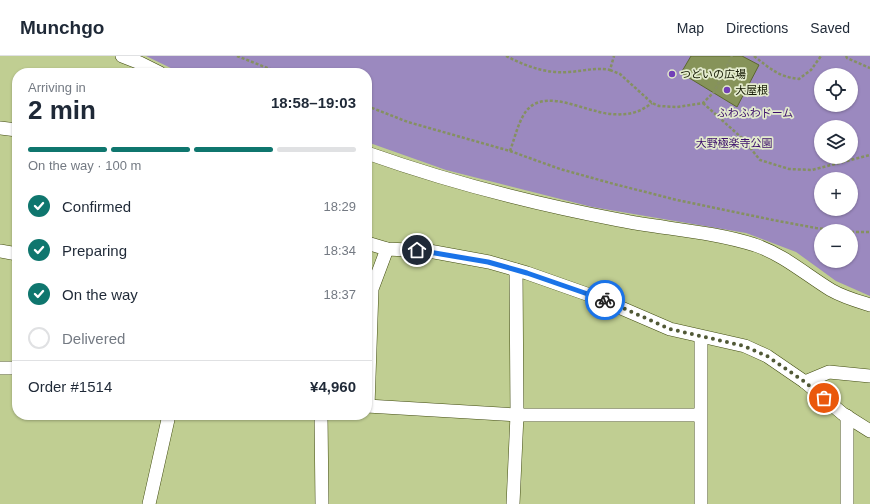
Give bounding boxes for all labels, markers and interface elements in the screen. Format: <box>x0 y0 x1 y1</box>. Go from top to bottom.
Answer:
text: Munchgo <box>20 17 104 38</box>
text: Map <box>677 20 704 36</box>
text: Directions <box>726 20 788 36</box>
text: Saved <box>810 20 850 36</box>
place label: つどいの広場 <box>680 68 746 80</box>
map controls <box>814 68 858 268</box>
button: locate <box>814 68 858 112</box>
marker: つどいの広場 <box>667 69 677 79</box>
text: Arriving in <box>28 80 86 95</box>
place label: 大屋根 <box>735 84 768 96</box>
marker: 大屋根 <box>722 85 732 95</box>
text: 18:58–19:03 <box>271 94 356 111</box>
text: 2 min <box>28 95 96 125</box>
park label: ふわふわドーム <box>717 107 793 119</box>
button: layers <box>814 120 858 164</box>
park label: 大野極楽寺公園 <box>696 137 773 149</box>
text: On the way · 100 m <box>28 158 141 173</box>
button: + <box>814 172 858 216</box>
icon: check <box>28 195 50 217</box>
text: Confirmed <box>62 198 131 215</box>
text: 18:29 <box>323 199 356 214</box>
button: − <box>814 224 858 268</box>
pin <box>400 233 434 267</box>
icon: check <box>28 239 50 261</box>
icon: home <box>406 239 428 261</box>
text: Preparing <box>62 242 127 259</box>
text: 18:34 <box>323 243 356 258</box>
courier <box>585 280 625 320</box>
icon: check <box>28 283 50 305</box>
text: On the way <box>62 286 138 303</box>
text: 18:37 <box>323 287 356 302</box>
icon: bike <box>594 289 616 311</box>
text: Delivered <box>62 330 125 347</box>
text: Order #1514 <box>28 378 112 395</box>
text: ¥4,960 <box>310 378 356 395</box>
pin <box>807 381 841 415</box>
icon: bag <box>813 387 835 409</box>

